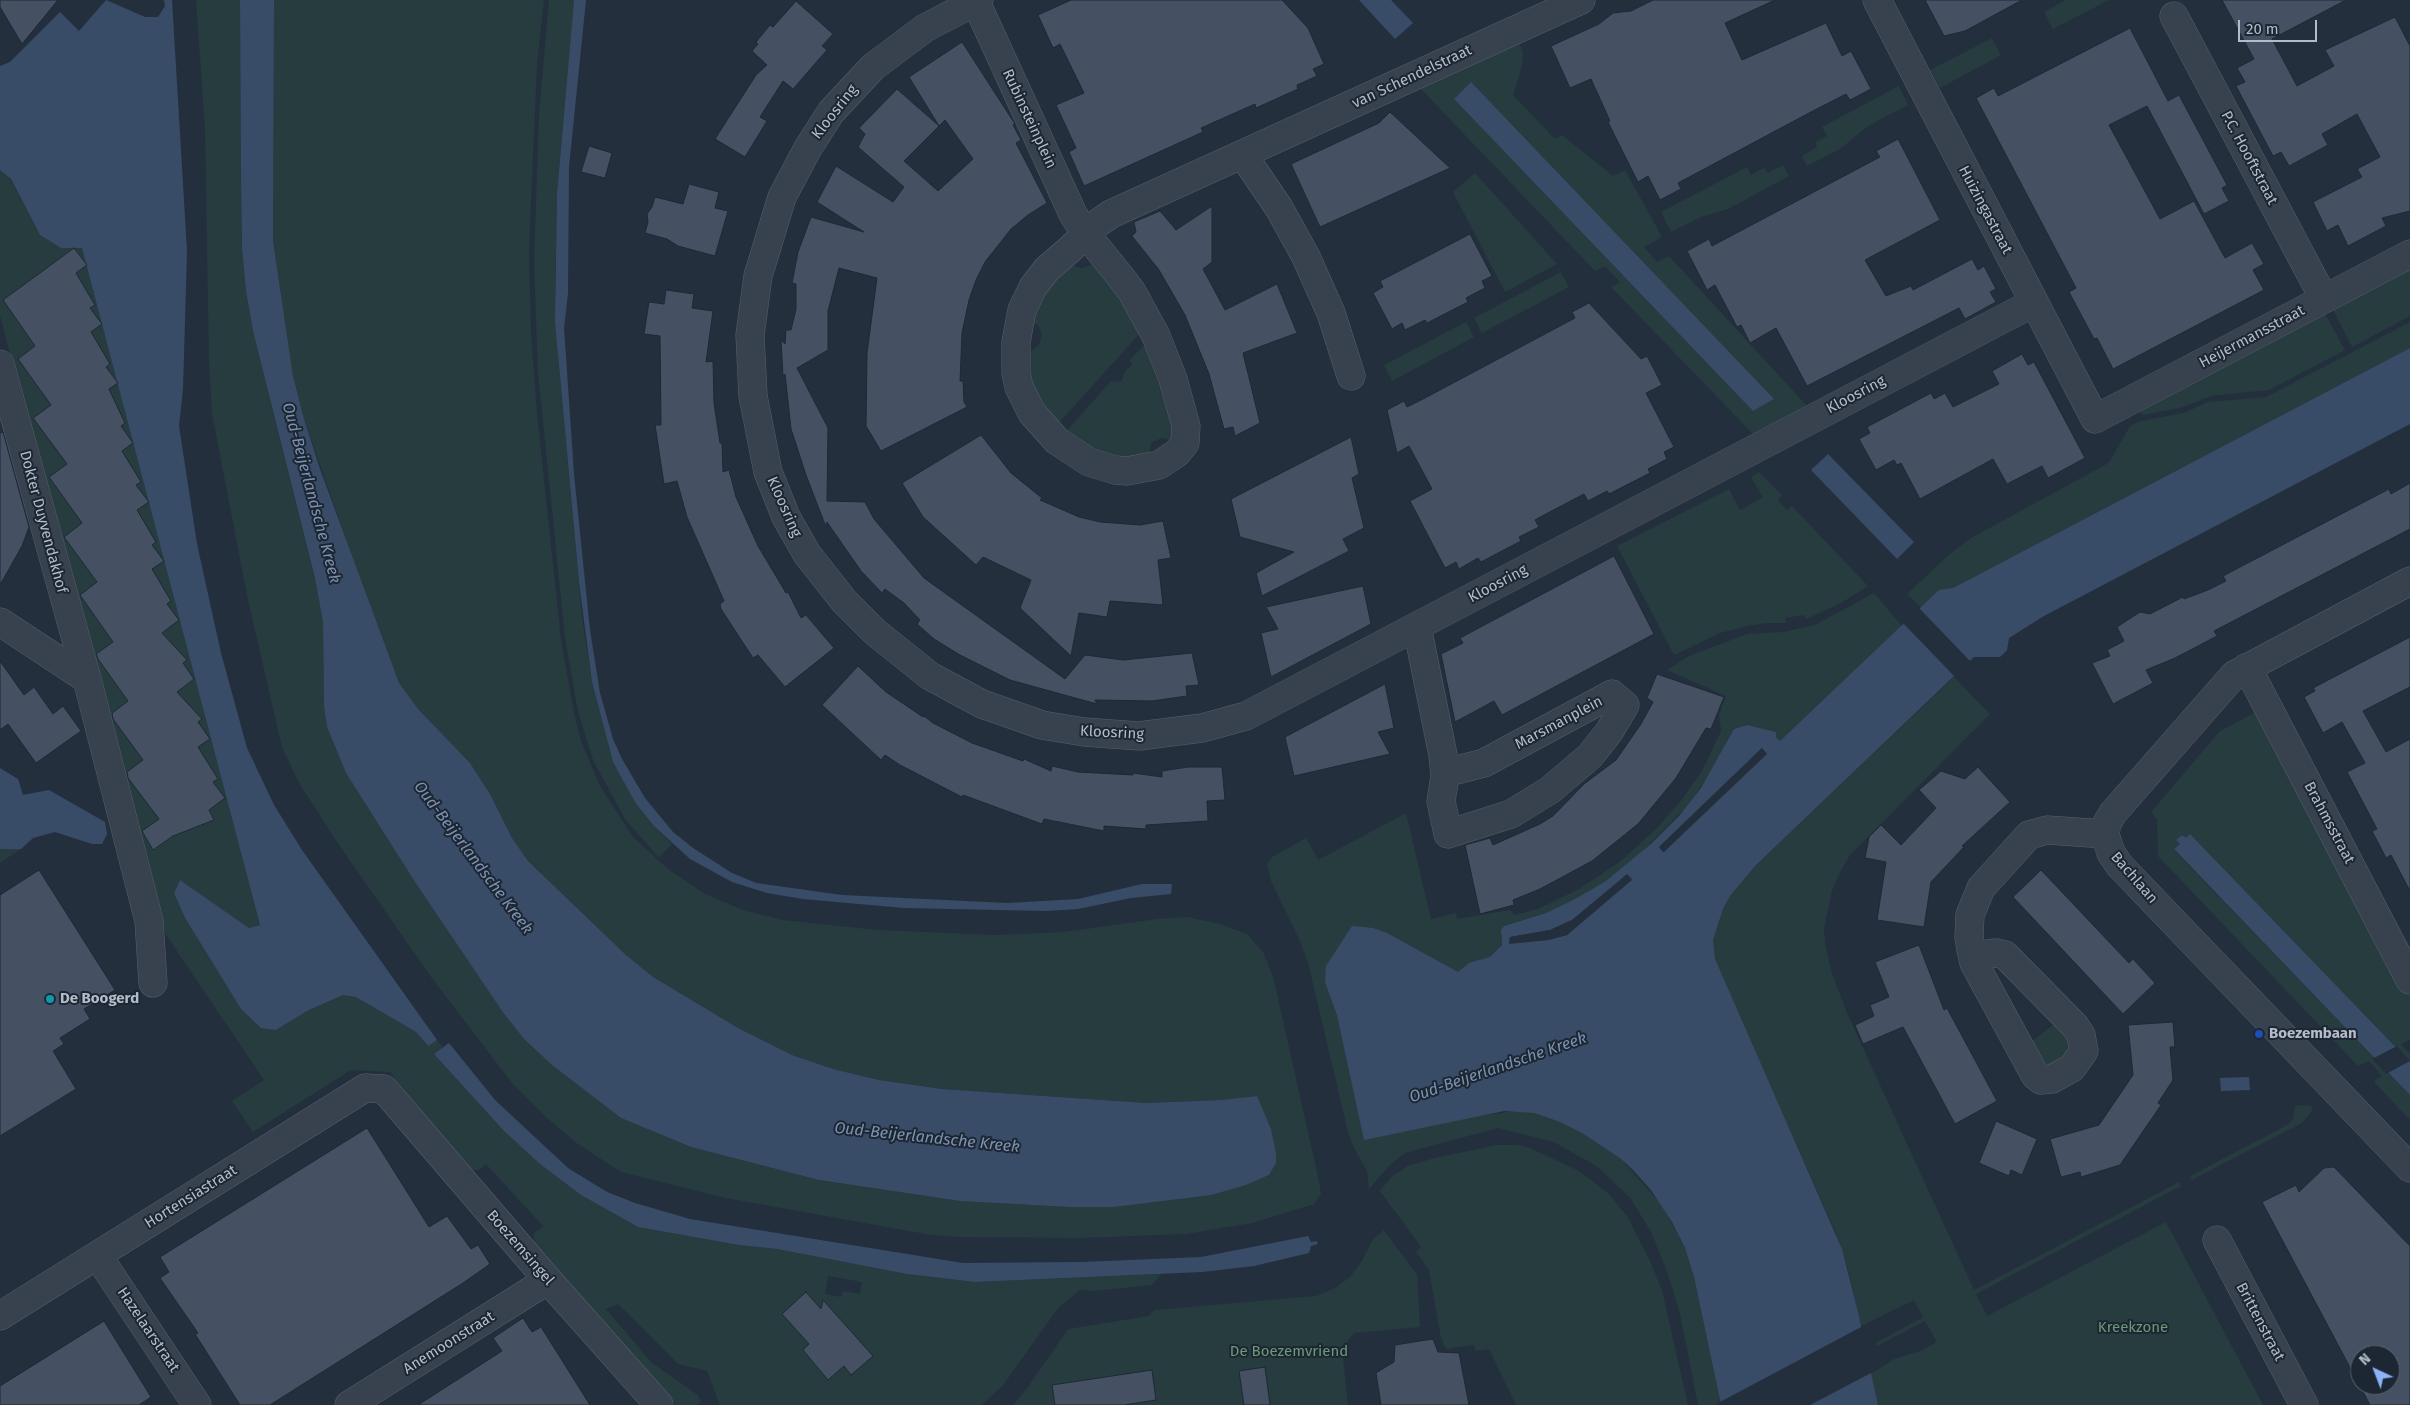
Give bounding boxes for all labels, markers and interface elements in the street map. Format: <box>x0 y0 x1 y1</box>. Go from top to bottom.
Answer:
scale bar <box>2240 10 2319 42</box>
text: 20 m <box>2246 20 2279 38</box>
street label: van Schendelstraat <box>1349 41 1475 113</box>
street label: Rubinsteinplein <box>998 66 1060 172</box>
street label: Kloosring <box>808 81 862 143</box>
street label: P.C. Hooftstraat <box>2217 108 2281 208</box>
street label: Huizingastraat <box>1954 163 2016 257</box>
street label: Heijermansstraat <box>2196 302 2308 372</box>
street label: Kloosring <box>1823 372 1889 418</box>
water label: Oud-Beijerlandsche Kreek <box>278 401 344 585</box>
street label: Dokter Duyvendakhof <box>15 449 71 595</box>
street label: Kloosring <box>763 474 805 540</box>
street label: Kloosring <box>1465 561 1531 607</box>
street label: Marsmanplein <box>1512 692 1606 754</box>
street label: Kloosring <box>1079 722 1145 744</box>
water label: Oud-Beijerlandsche Kreek <box>409 778 537 938</box>
street label: Brahmsstraat <box>2300 779 2358 867</box>
street label: Bachlaan <box>2107 848 2161 908</box>
place label: De Boogerd <box>60 990 139 1008</box>
marker: De Boogerd <box>44 993 56 1005</box>
place label: Boezembaan <box>2269 1025 2357 1043</box>
marker: Boezembaan <box>2253 1028 2265 1040</box>
water label: Oud-Beijerlandsche Kreek <box>1407 1029 1589 1107</box>
water label: Oud-Beijerlandsche Kreek <box>833 1119 1021 1157</box>
street label: Hortensiastraat <box>141 1161 241 1233</box>
street label: Boezemsingel <box>483 1207 557 1289</box>
street label: Brittenstraat <box>2232 1280 2288 1364</box>
street label: Hazelaarstraat <box>113 1284 183 1376</box>
street label: Anemoonstraat <box>400 1308 498 1378</box>
park label: Kreekzone <box>2098 1319 2168 1337</box>
park label: De Boezemvriend <box>1230 1343 1348 1361</box>
north arrow <box>2350 1345 2400 1395</box>
text: N <box>2356 1350 2374 1369</box>

